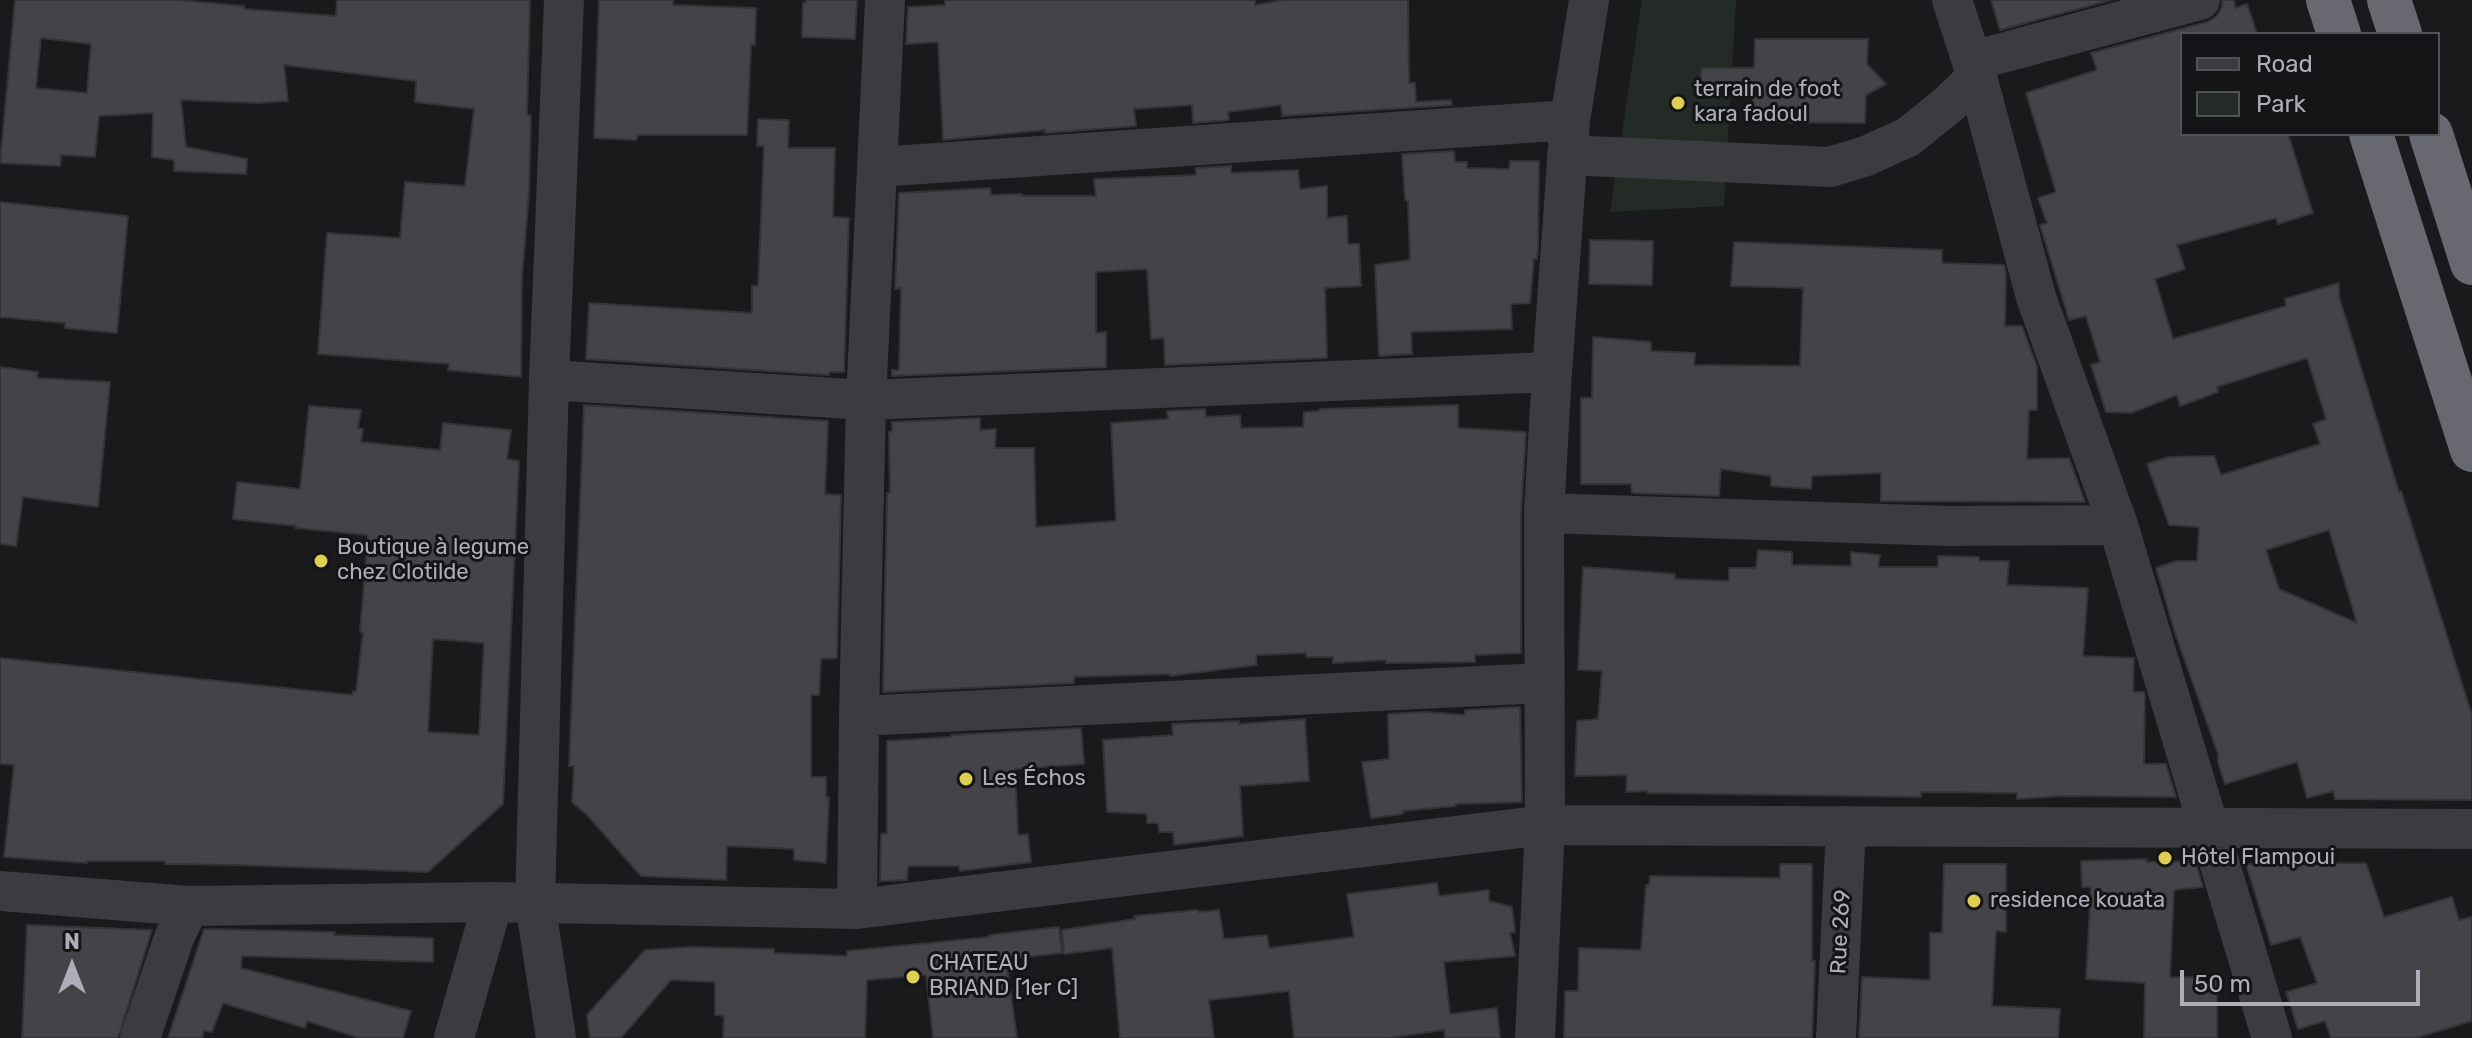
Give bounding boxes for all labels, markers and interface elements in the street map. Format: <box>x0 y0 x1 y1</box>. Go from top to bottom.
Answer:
legend <box>2180 32 2440 136</box>
text: Road <box>2256 50 2313 78</box>
place label: terrain de foot kara fadoul <box>1694 77 1840 128</box>
text: Park <box>2256 90 2306 118</box>
marker: terrain de foot kara fadoul <box>1669 94 1687 112</box>
place label: Boutique à legume chez Clotilde <box>337 535 529 586</box>
marker: Boutique à legume chez Clotilde <box>312 552 330 570</box>
place label: Les Échos <box>982 766 1086 792</box>
marker: Les Échos <box>957 770 975 788</box>
place label: Hôtel Flampoui <box>2181 845 2335 871</box>
marker: Hôtel Flampoui <box>2156 849 2174 867</box>
place label: residence kouata <box>1990 888 2165 914</box>
street label: Rue 269 <box>1826 889 1856 975</box>
marker: residence kouata <box>1965 892 1983 910</box>
north arrow <box>32 926 112 1006</box>
text: N <box>64 928 80 955</box>
place label: CHATEAU BRIAND [1er C] <box>929 951 1078 1002</box>
scale bar <box>2184 954 2424 1004</box>
marker: CHATEAU BRIAND [1er C] <box>904 968 922 986</box>
text: 50 m <box>2194 970 2251 998</box>

